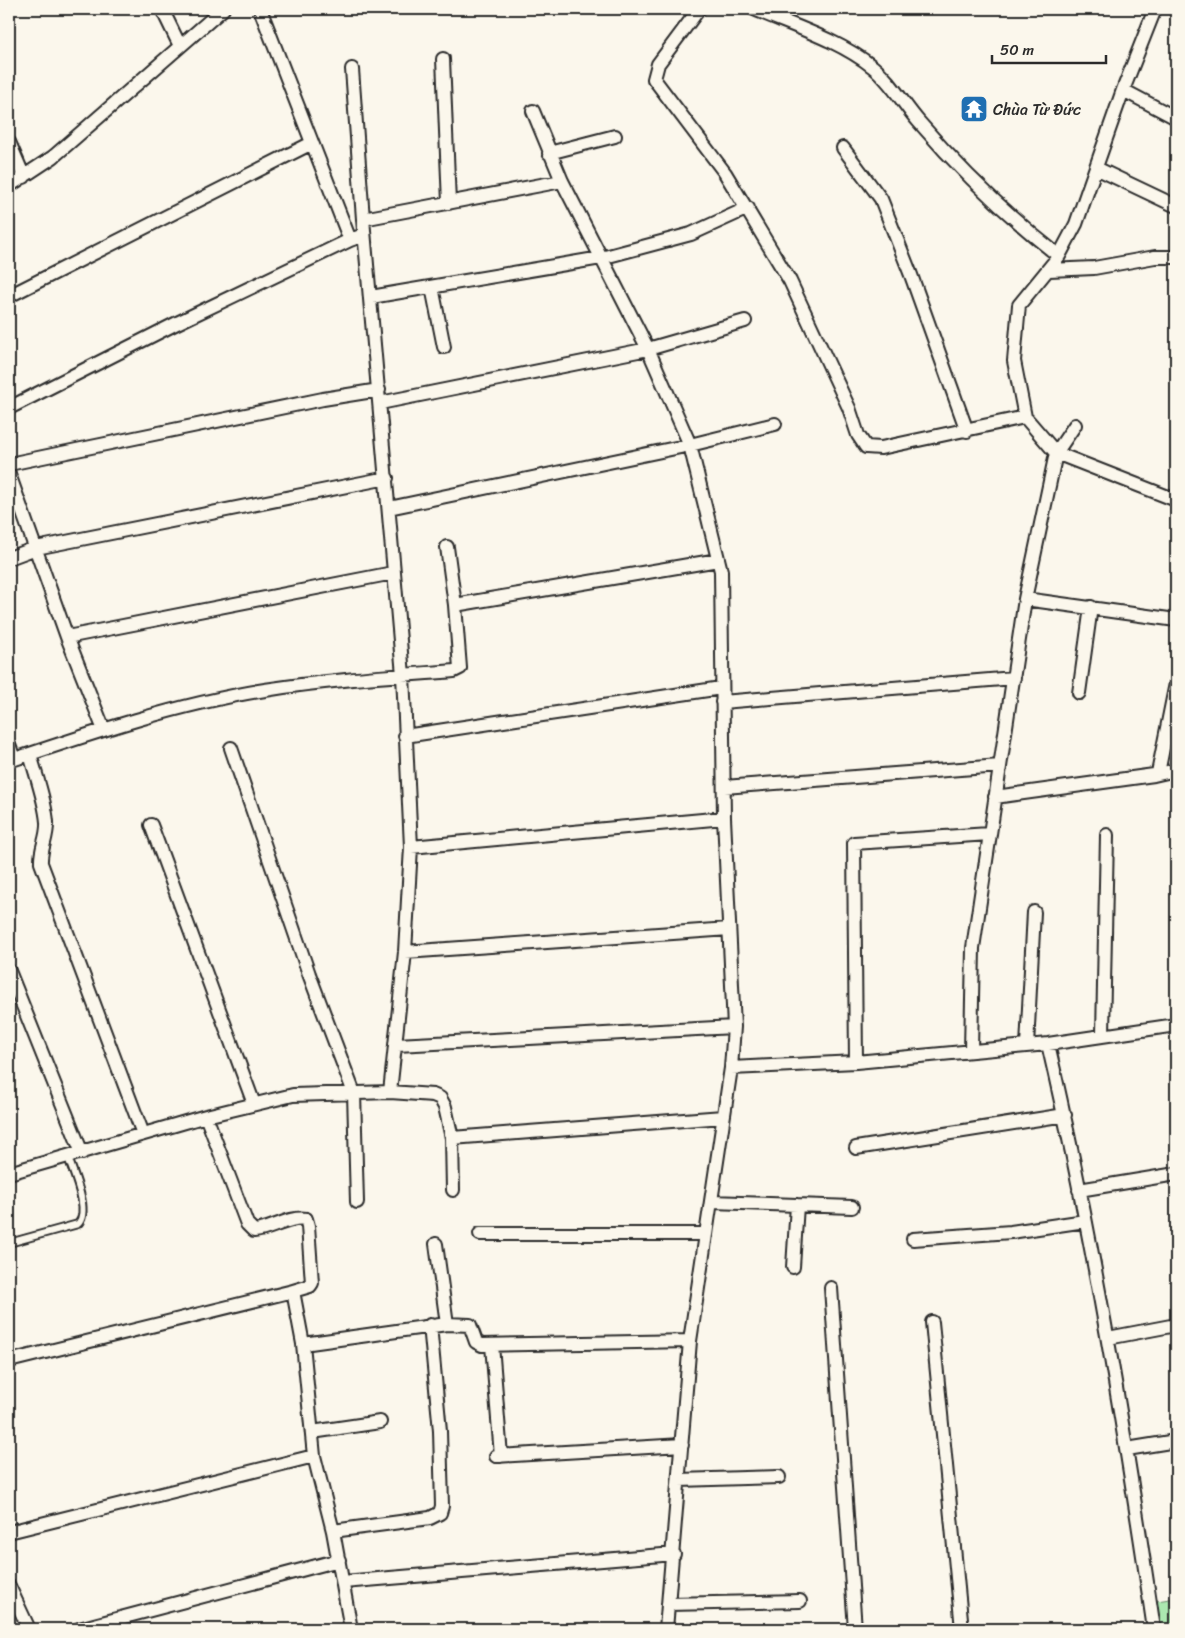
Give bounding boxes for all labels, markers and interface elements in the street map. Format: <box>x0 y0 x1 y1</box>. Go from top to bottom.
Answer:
scale bar <box>992 32 1106 64</box>
text: 50 m <box>1000 37 1035 63</box>
temple icon: Chùa Từ Đức <box>959 94 989 124</box>
place label: Chùa Từ Đức <box>993 95 1081 124</box>

